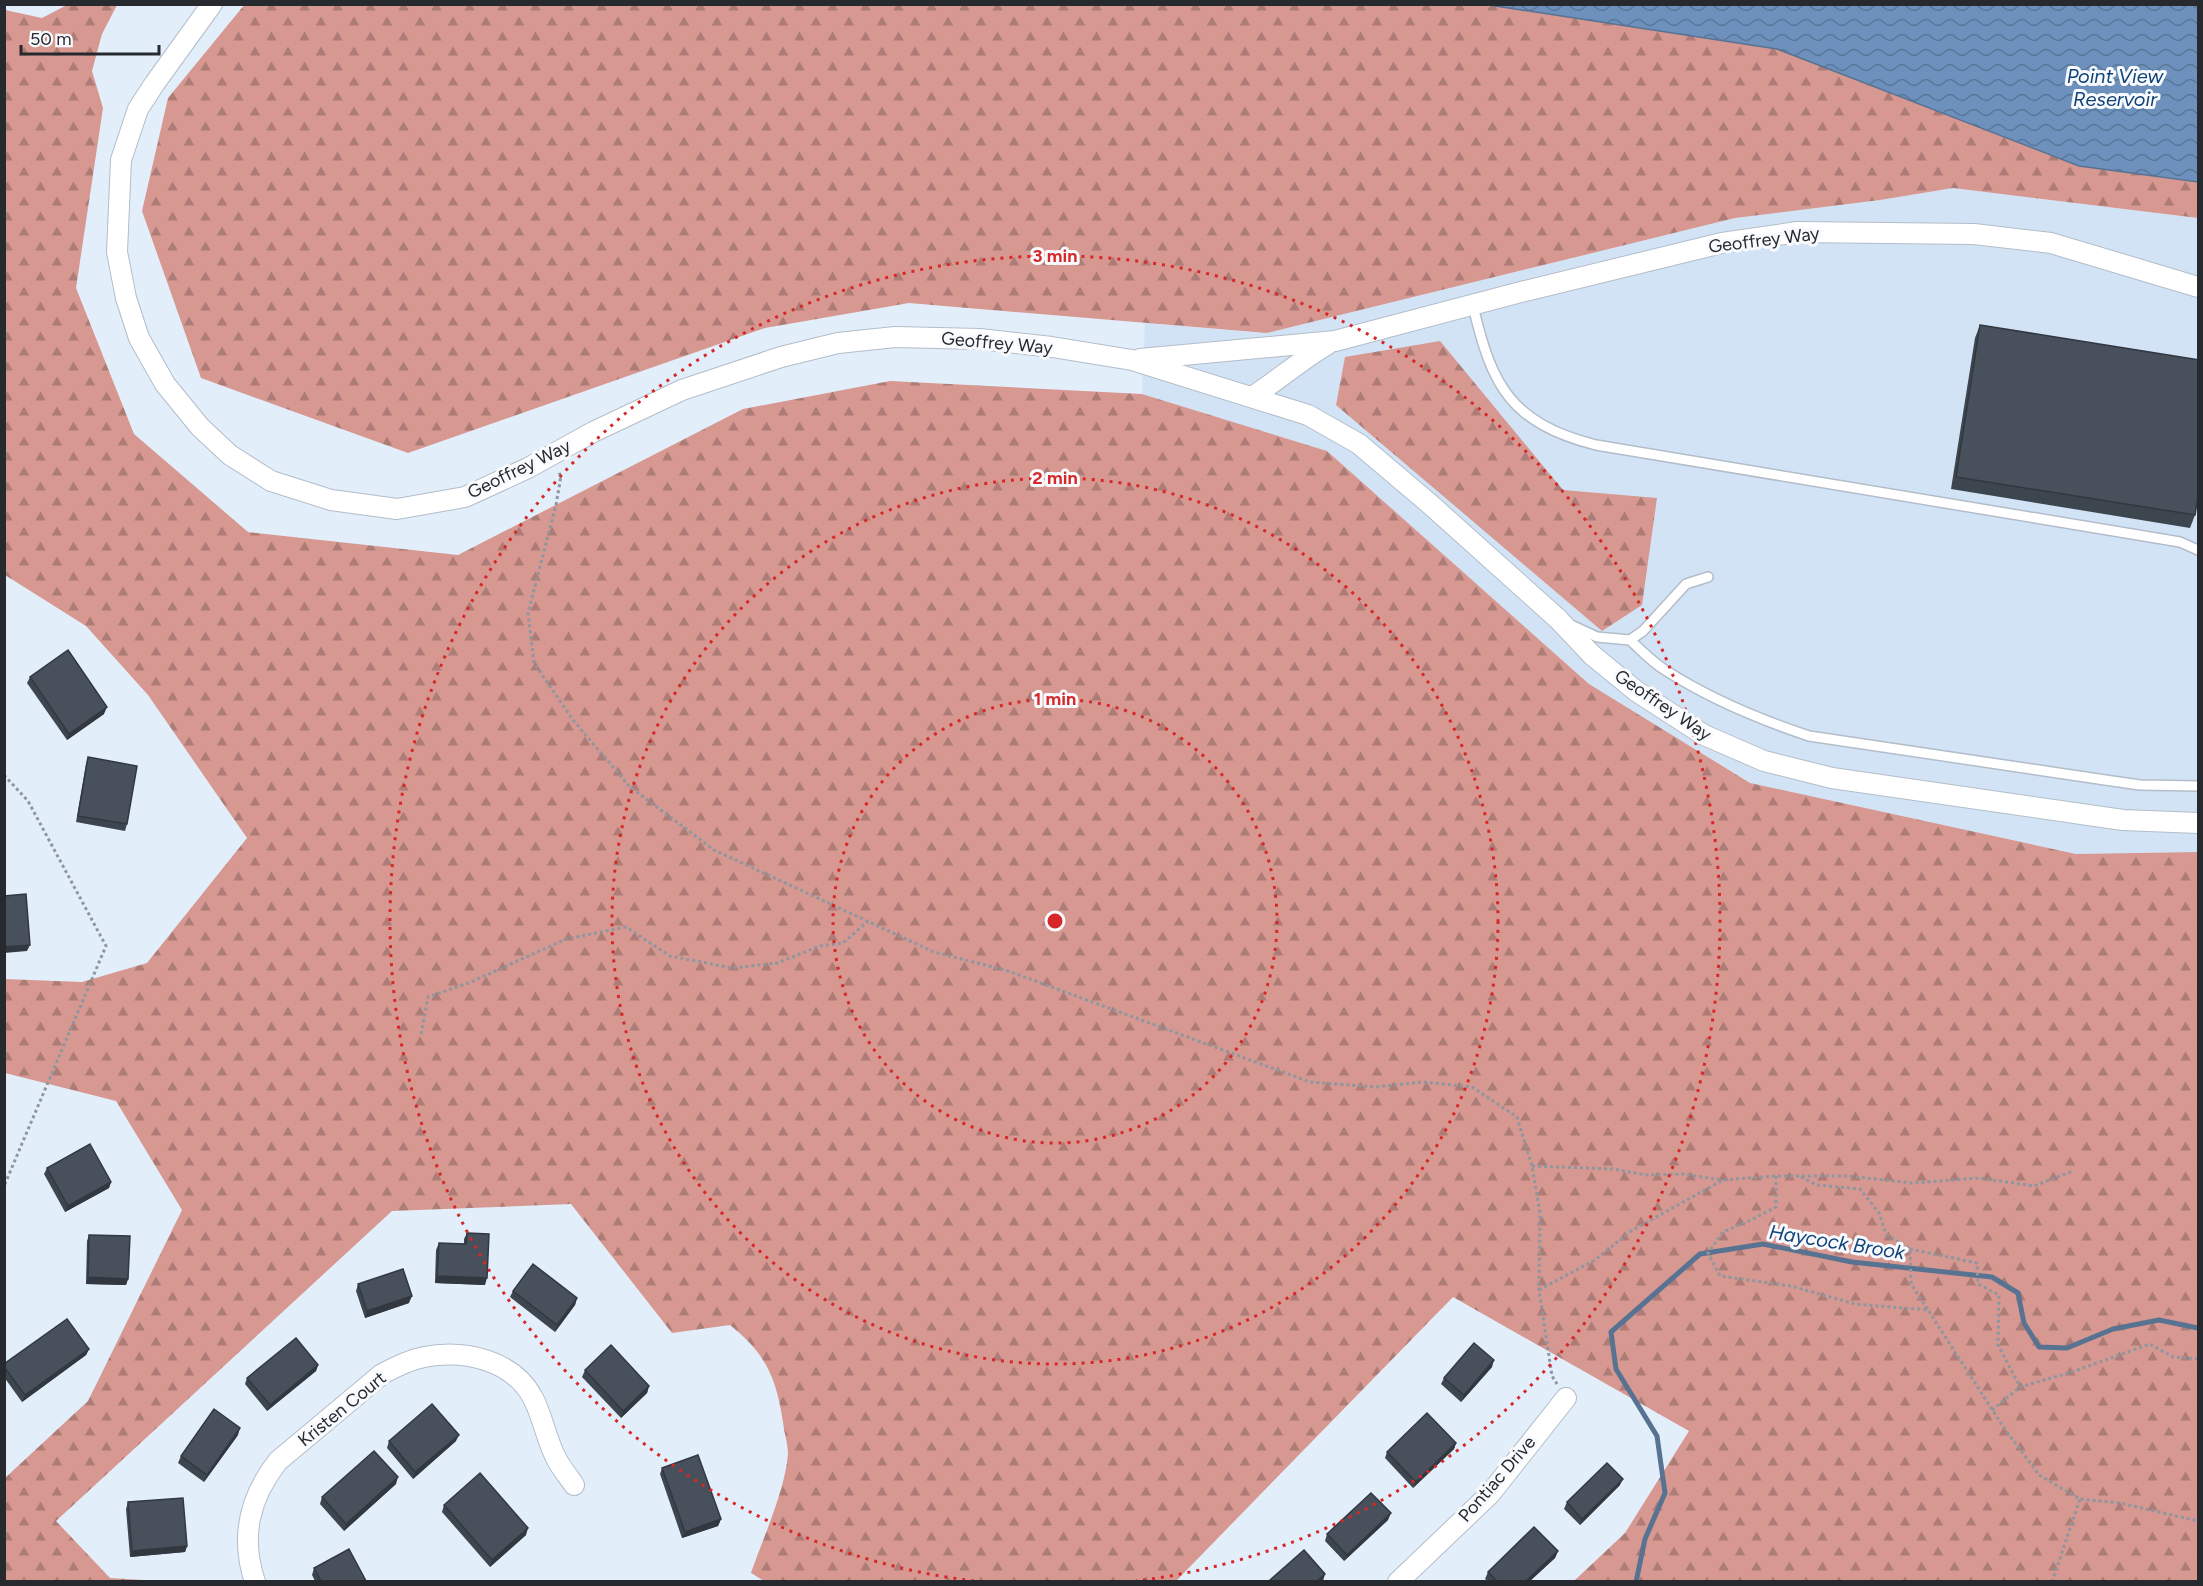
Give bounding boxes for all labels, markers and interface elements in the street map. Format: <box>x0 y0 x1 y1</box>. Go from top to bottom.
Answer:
scale bar <box>21 18 159 56</box>
text: 50 m <box>30 28 72 50</box>
water label: Point View Reservoir <box>2067 64 2165 111</box>
street label: Geoffrey Way <box>1707 222 1821 258</box>
text: 3 min <box>1033 245 1077 267</box>
street label: Geoffrey Way <box>940 327 1054 359</box>
street label: Geoffrey Way <box>464 434 575 503</box>
text: 2 min <box>1032 467 1078 489</box>
street label: Geoffrey Way <box>1610 665 1716 746</box>
text: 1 min <box>1034 688 1076 710</box>
centre of rings <box>1045 911 1065 931</box>
water label: Haycock Brook <box>1767 1219 1908 1265</box>
street label: Kristen Court <box>293 1367 391 1451</box>
street label: Pontiac Drive <box>1454 1431 1540 1526</box>

